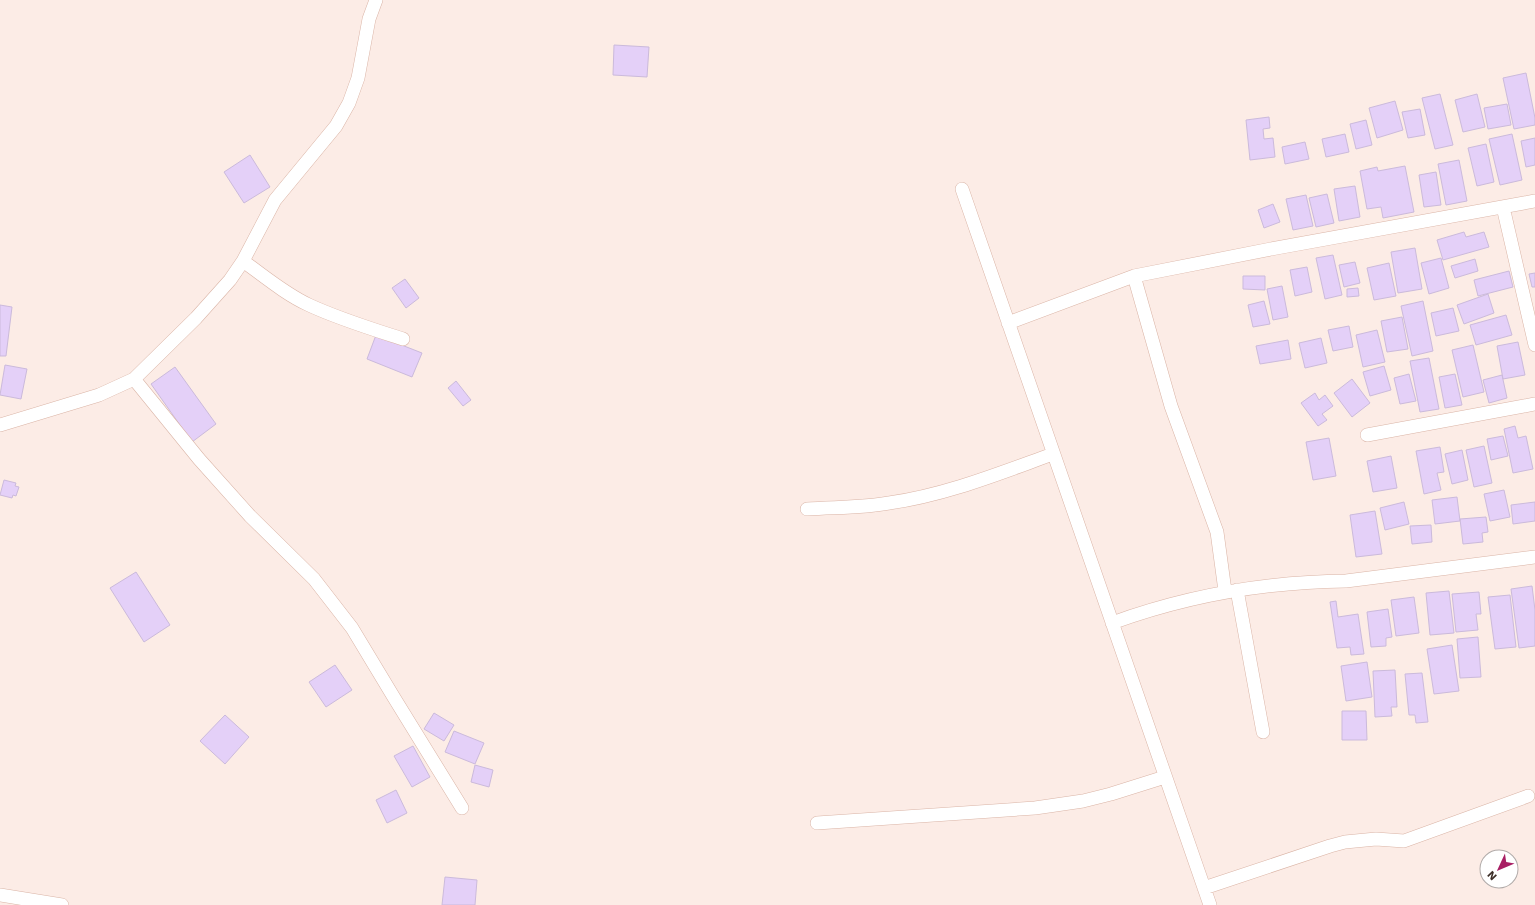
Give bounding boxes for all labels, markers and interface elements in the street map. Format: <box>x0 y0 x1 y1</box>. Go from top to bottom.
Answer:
north arrow <box>1479 849 1519 889</box>
text: N <box>1485 868 1500 883</box>

